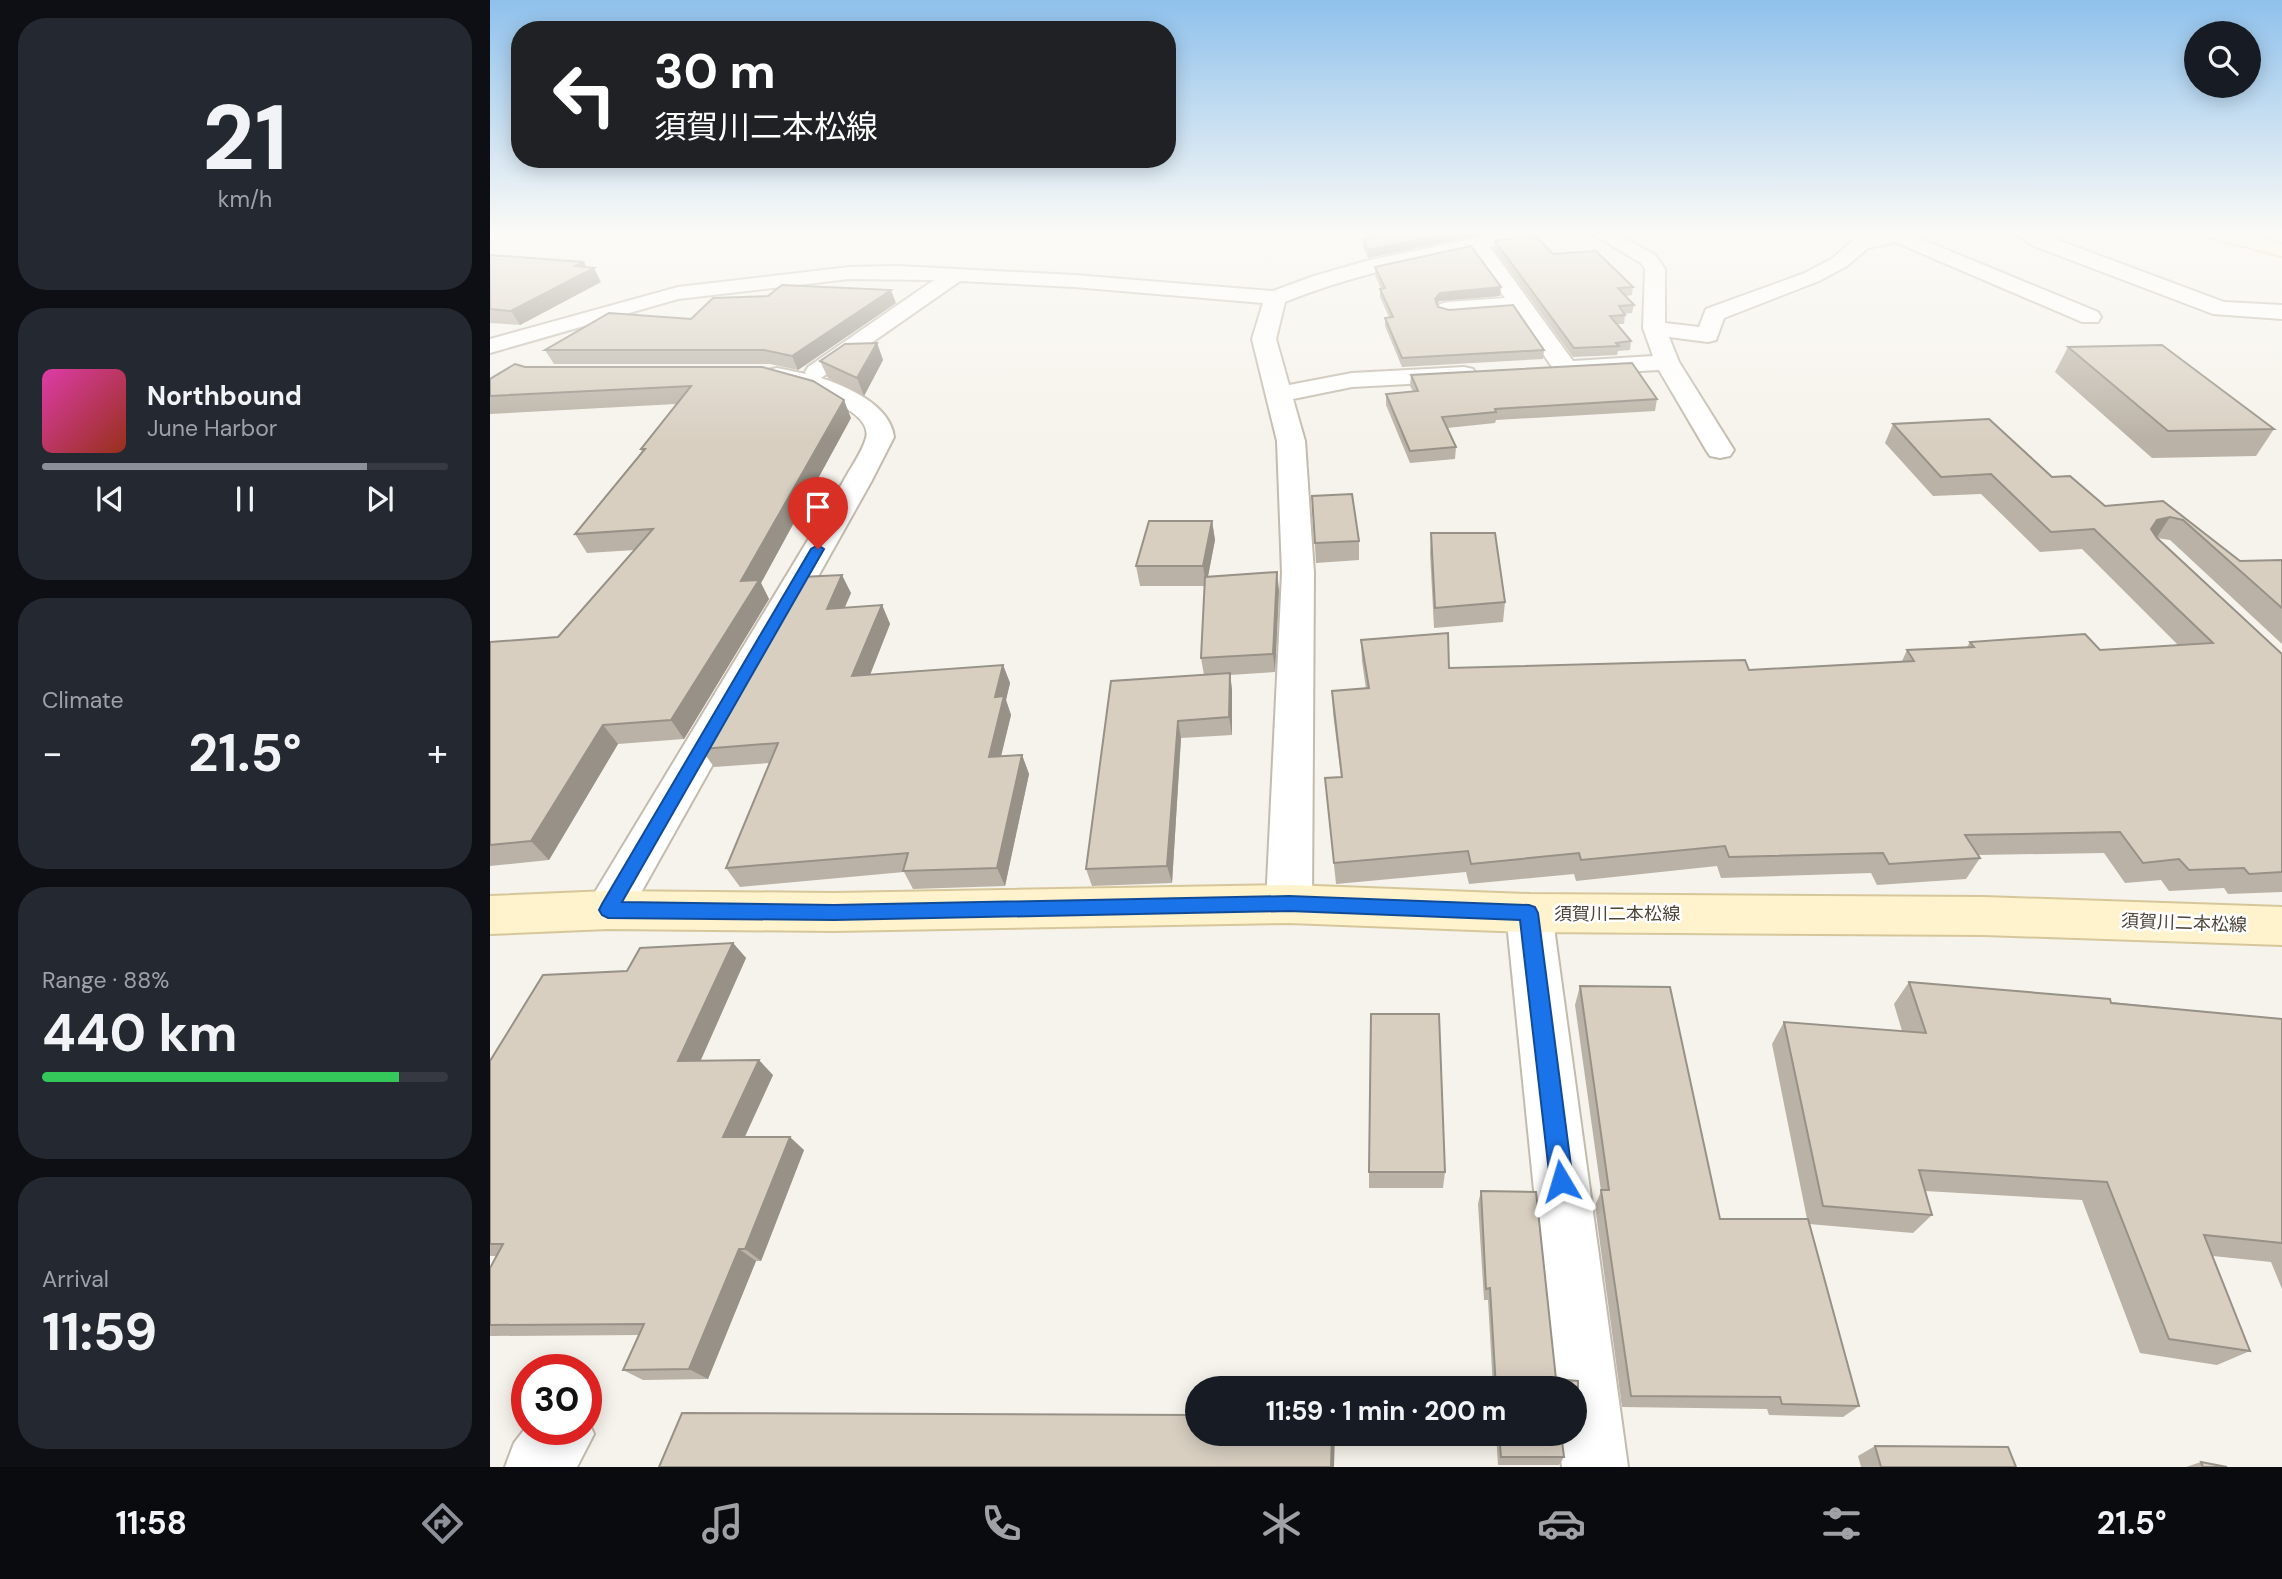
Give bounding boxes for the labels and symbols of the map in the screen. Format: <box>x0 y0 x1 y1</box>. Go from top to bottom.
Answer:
pin <box>788 477 848 549</box>
street label: 須賀川二本松線 <box>1554 902 1680 926</box>
street label: 須賀川二本松線 <box>2121 909 2247 937</box>
position arrow <box>1524 1144 1598 1218</box>
speed limit sign: 30 <box>511 1354 602 1445</box>

